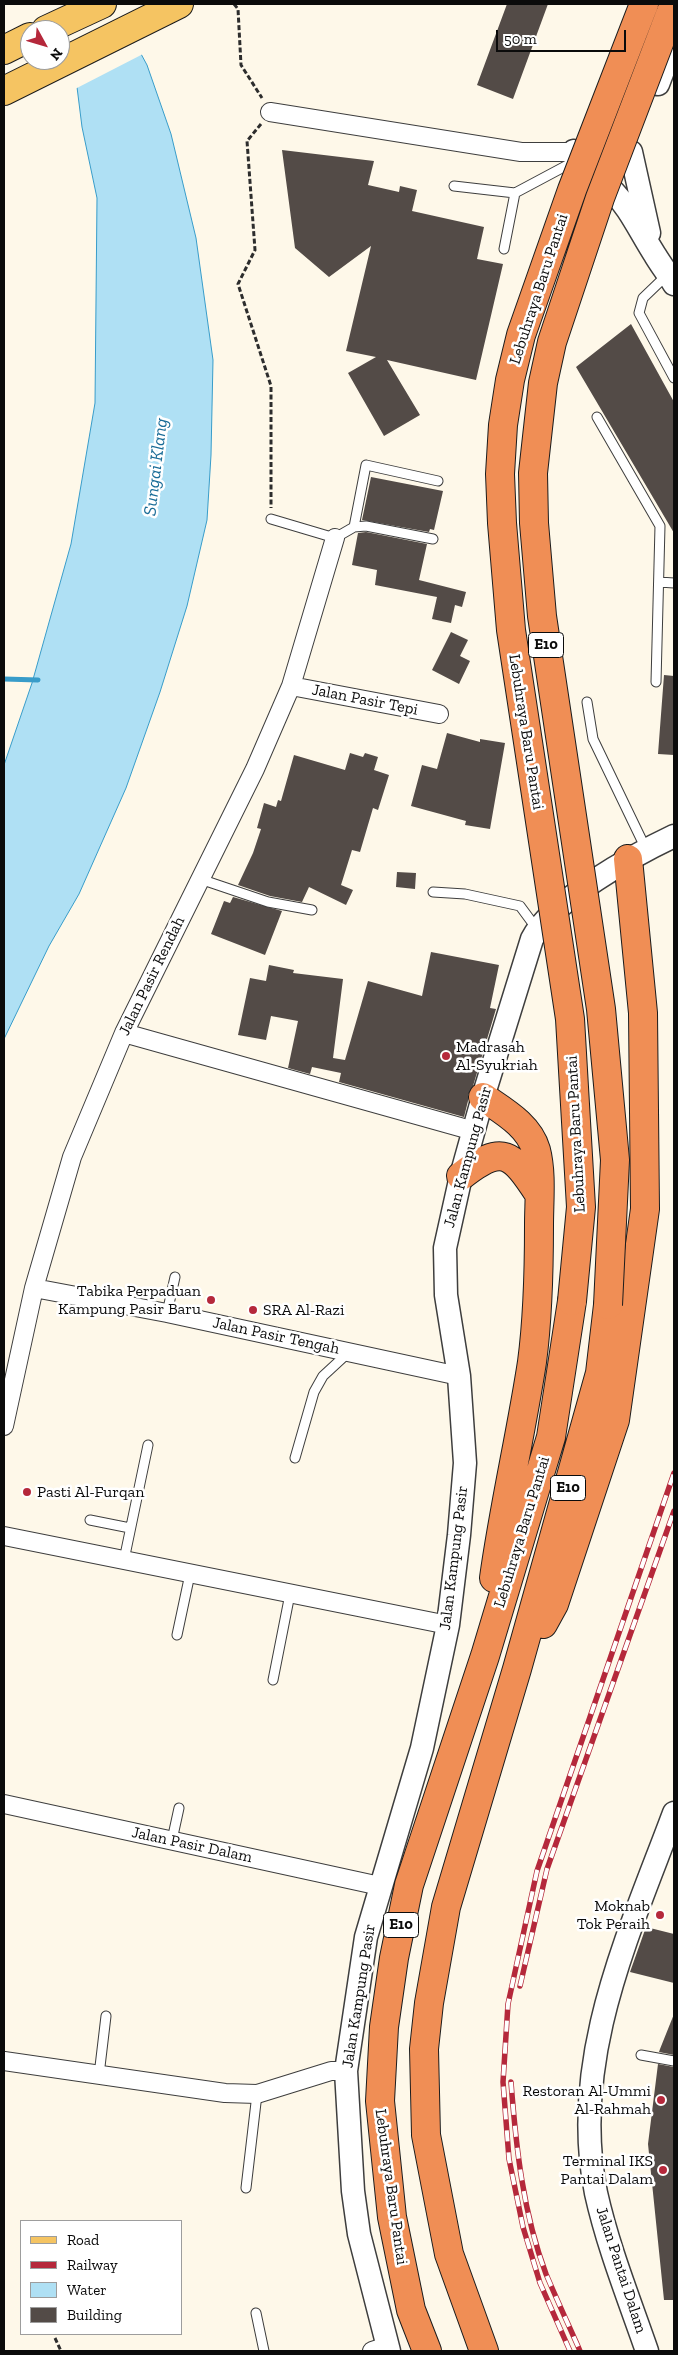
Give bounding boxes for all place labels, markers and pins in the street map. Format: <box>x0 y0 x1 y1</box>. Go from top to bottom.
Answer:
place label: Madrasah Al-Syukriah <box>456 1037 538 1075</box>
marker: Madrasah Al-Syukriah <box>440 1050 452 1062</box>
place label: Tabika Perpaduan Kampung Pasir Baru <box>58 1281 201 1319</box>
marker: Tabika Perpaduan Kampung Pasir Baru <box>205 1294 217 1306</box>
place label: SRA Al-Razi <box>263 1300 344 1320</box>
marker: SRA Al-Razi <box>247 1304 259 1316</box>
place label: Pasti Al-Furqan <box>37 1482 144 1502</box>
marker: Pasti Al-Furqan <box>21 1486 33 1498</box>
place label: Moknab Tok Peraih <box>577 1896 650 1934</box>
marker: Moknab Tok Peraih <box>654 1909 666 1921</box>
place label: Restoran Al-Ummi Al-Rahmah <box>523 2081 651 2119</box>
marker: Restoran Al-Ummi Al-Rahmah <box>655 2094 667 2106</box>
place label: Terminal IKS Pantai Dalam <box>561 2151 653 2189</box>
marker: Terminal IKS Pantai Dalam <box>657 2164 669 2176</box>

